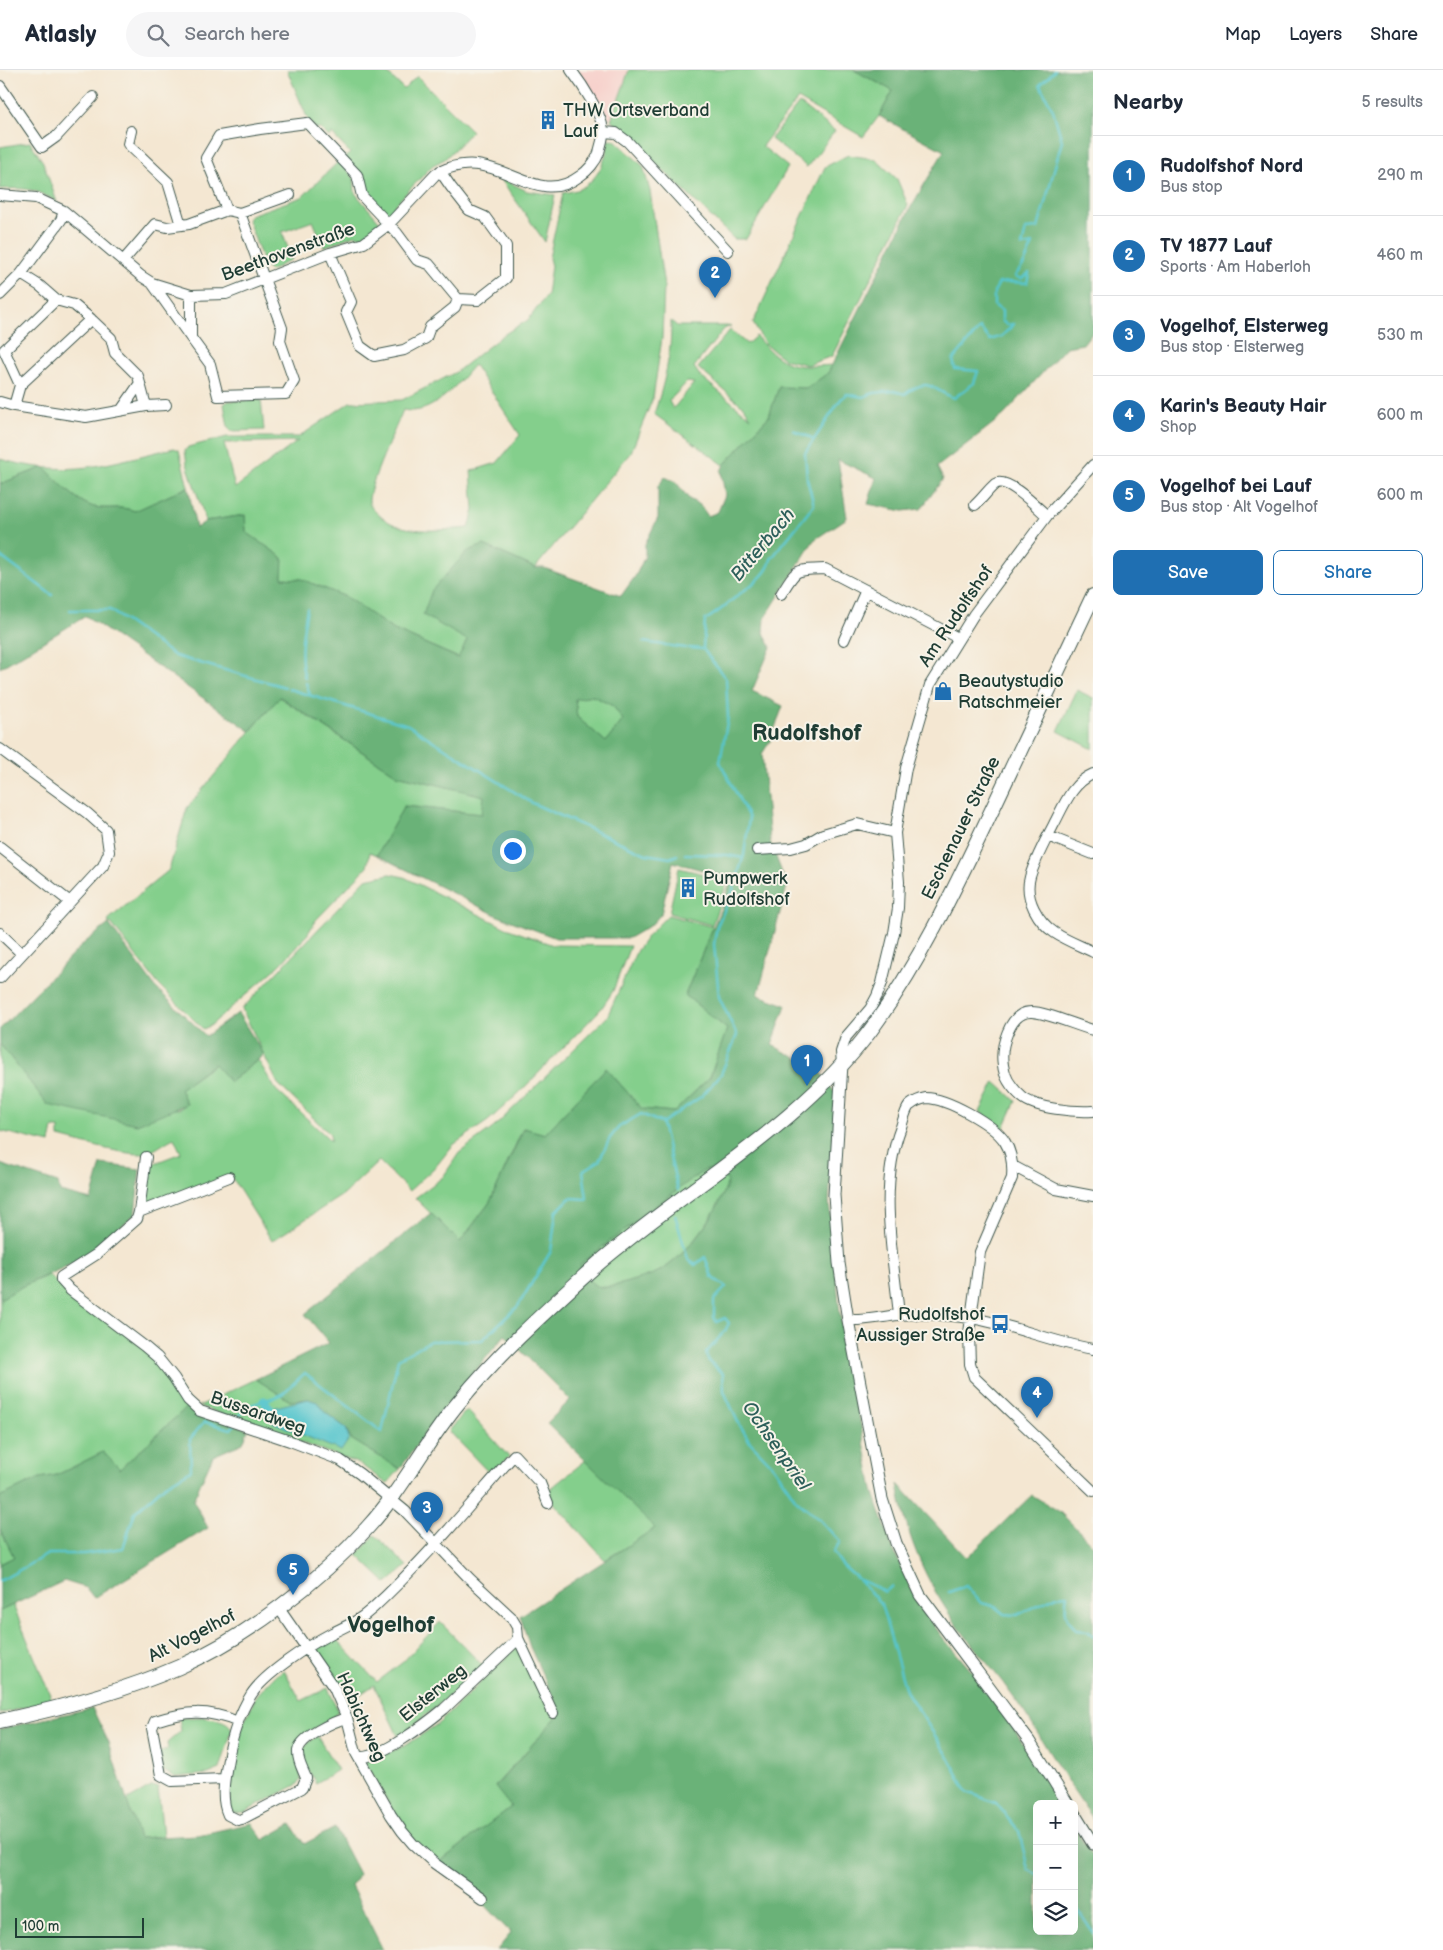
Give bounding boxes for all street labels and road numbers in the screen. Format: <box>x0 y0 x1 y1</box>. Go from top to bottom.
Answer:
street label: Beethovenstraße <box>219 218 358 286</box>
street label: Am Rudolfshof <box>914 561 998 671</box>
street label: Eschenauer Straße <box>917 753 1005 903</box>
street label: Bussardweg <box>208 1387 308 1439</box>
street label: Alt Vogelhof <box>145 1605 240 1667</box>
street label: Elsterweg <box>395 1660 471 1726</box>
street label: Habichtweg <box>332 1669 390 1765</box>

